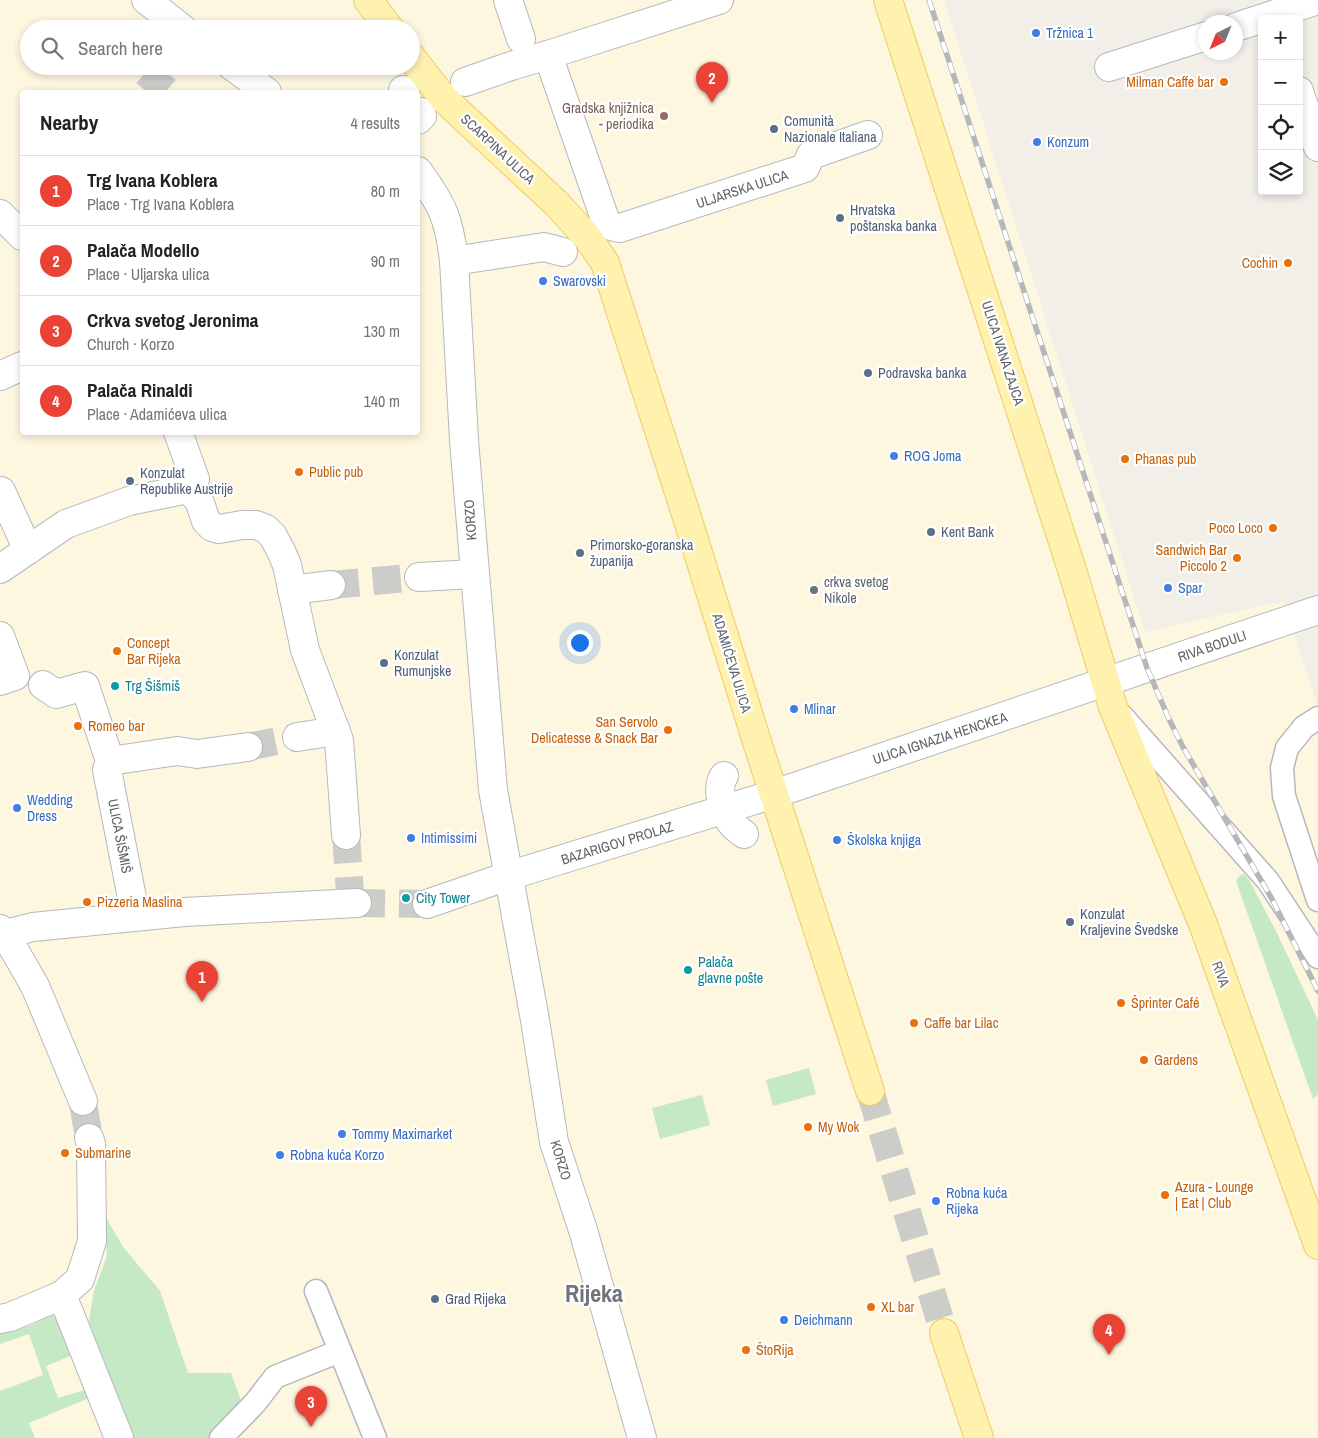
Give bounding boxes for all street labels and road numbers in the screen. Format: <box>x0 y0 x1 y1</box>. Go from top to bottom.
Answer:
street label: SCARPINA ULICA <box>457 110 539 188</box>
street label: ULJARSKA ULICA <box>694 166 791 212</box>
street label: ULICA IVANA ZAJCA <box>978 298 1028 408</box>
street label: KORZO <box>460 499 480 541</box>
street label: ADAMIĆEVA ULICA <box>708 610 756 715</box>
street label: RIVA BODULI <box>1175 626 1249 666</box>
street label: ULICA IGNAZIA HENCKEA <box>870 708 1010 768</box>
street label: ULICA ŠIŠMIŠ <box>104 797 136 875</box>
street label: BAZARIGOV PROLAZ <box>559 817 675 869</box>
street label: RIVA <box>1208 959 1234 990</box>
street label: KORZO <box>546 1138 576 1182</box>

